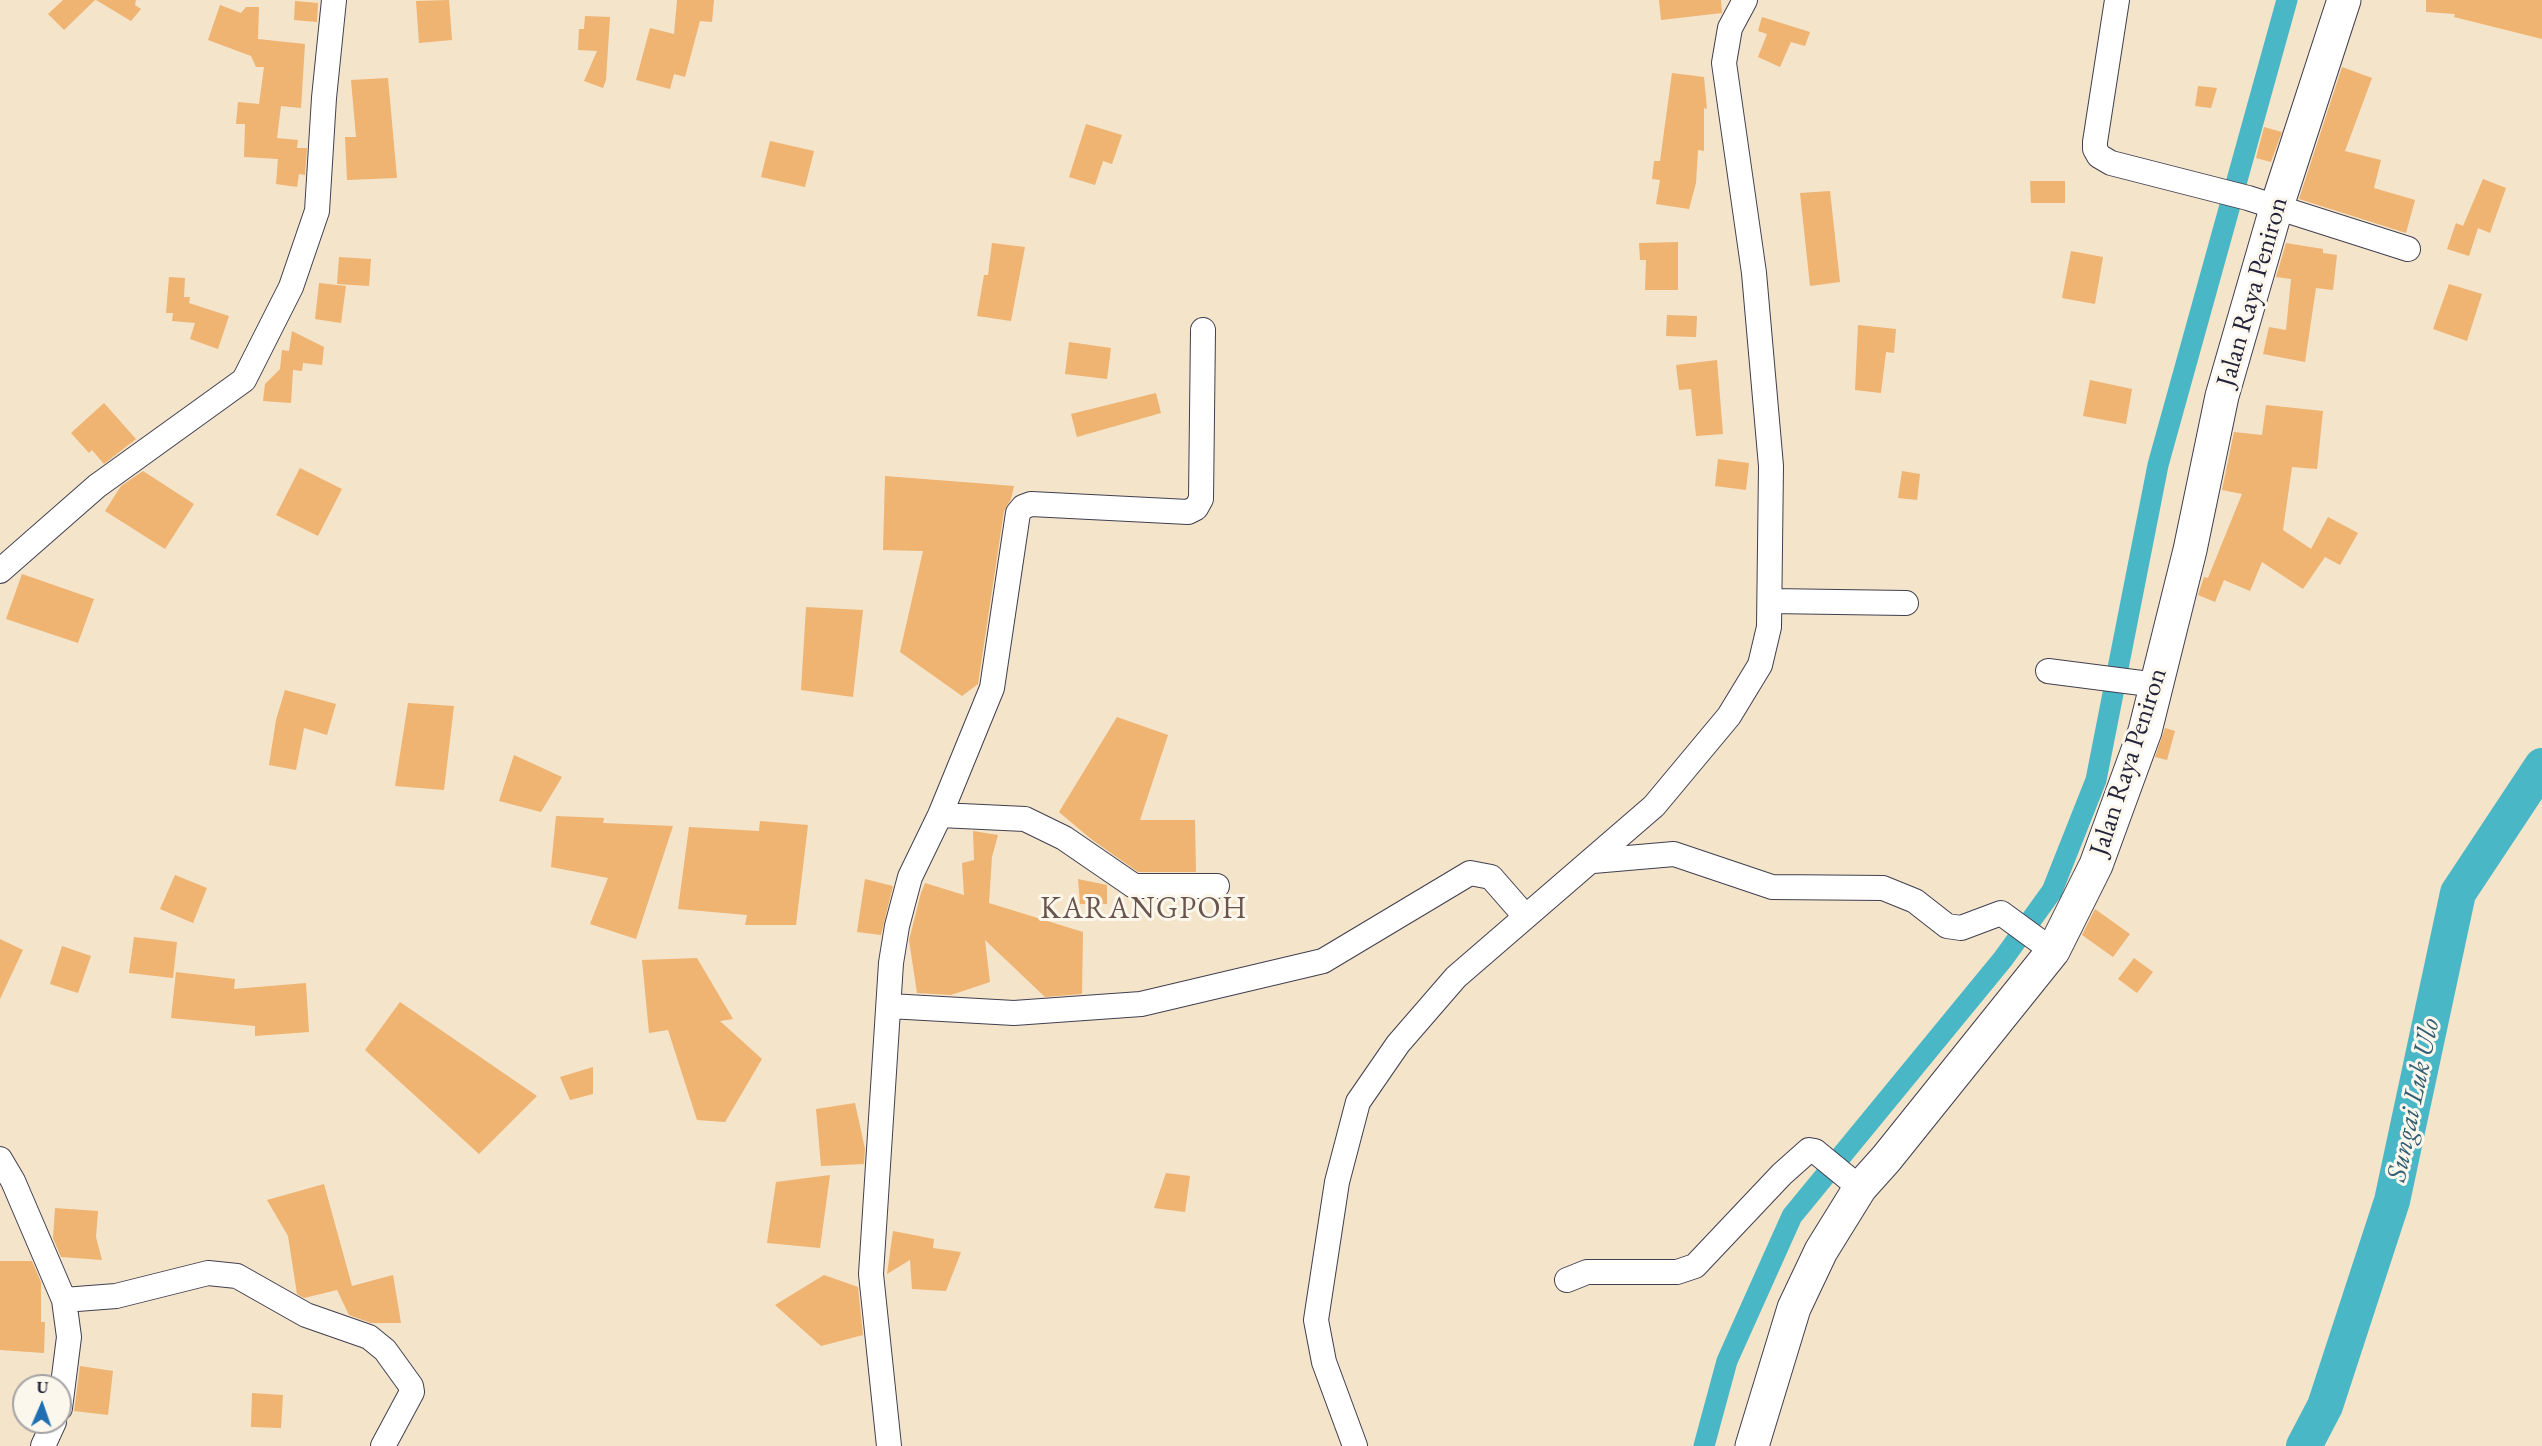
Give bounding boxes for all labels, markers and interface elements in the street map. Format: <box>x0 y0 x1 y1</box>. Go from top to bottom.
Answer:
street label: Jalan Raya Peniron <box>2210 193 2296 391</box>
street label: Jalan Raya Peniron <box>2083 664 2175 860</box>
district label: KARANGPOH <box>1040 892 1248 928</box>
water label: Sungai Luk Ulo <box>2380 1015 2448 1185</box>
north arrow <box>12 1374 72 1434</box>
text: U <box>36 1377 49 1398</box>

